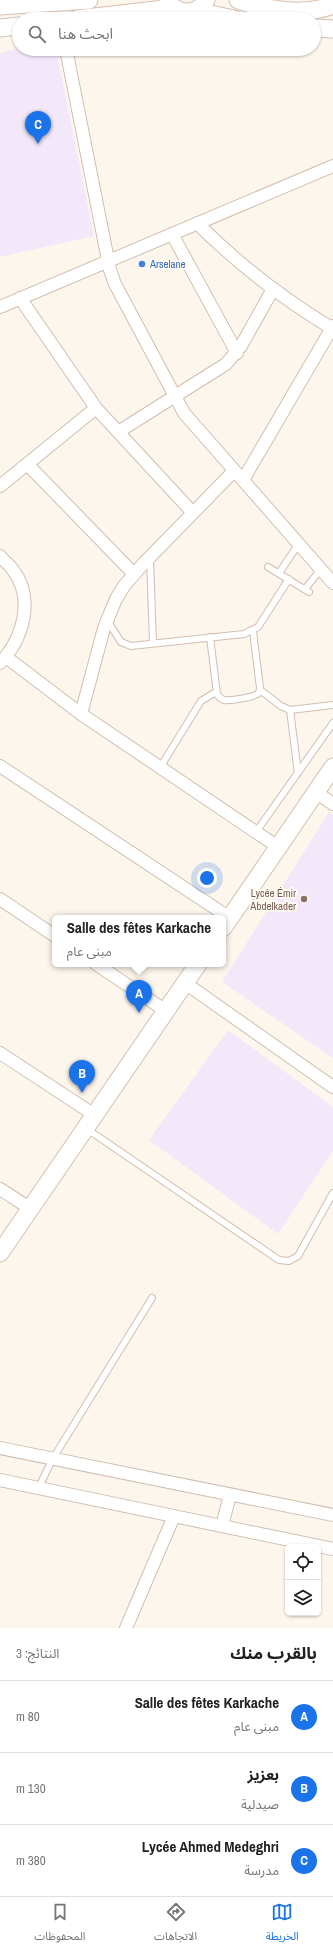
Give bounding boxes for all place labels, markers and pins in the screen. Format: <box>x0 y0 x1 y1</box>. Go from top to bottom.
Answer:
pin: C <box>25 111 51 144</box>
place label: Arselane <box>149 257 186 271</box>
marker: Arselane <box>137 259 147 269</box>
place label: Lycée Émir Abdelkader <box>249 886 296 913</box>
marker: Lycée Émir Abdelkader <box>299 894 309 904</box>
pin: A <box>126 980 152 1013</box>
pin: B <box>69 1060 95 1093</box>

